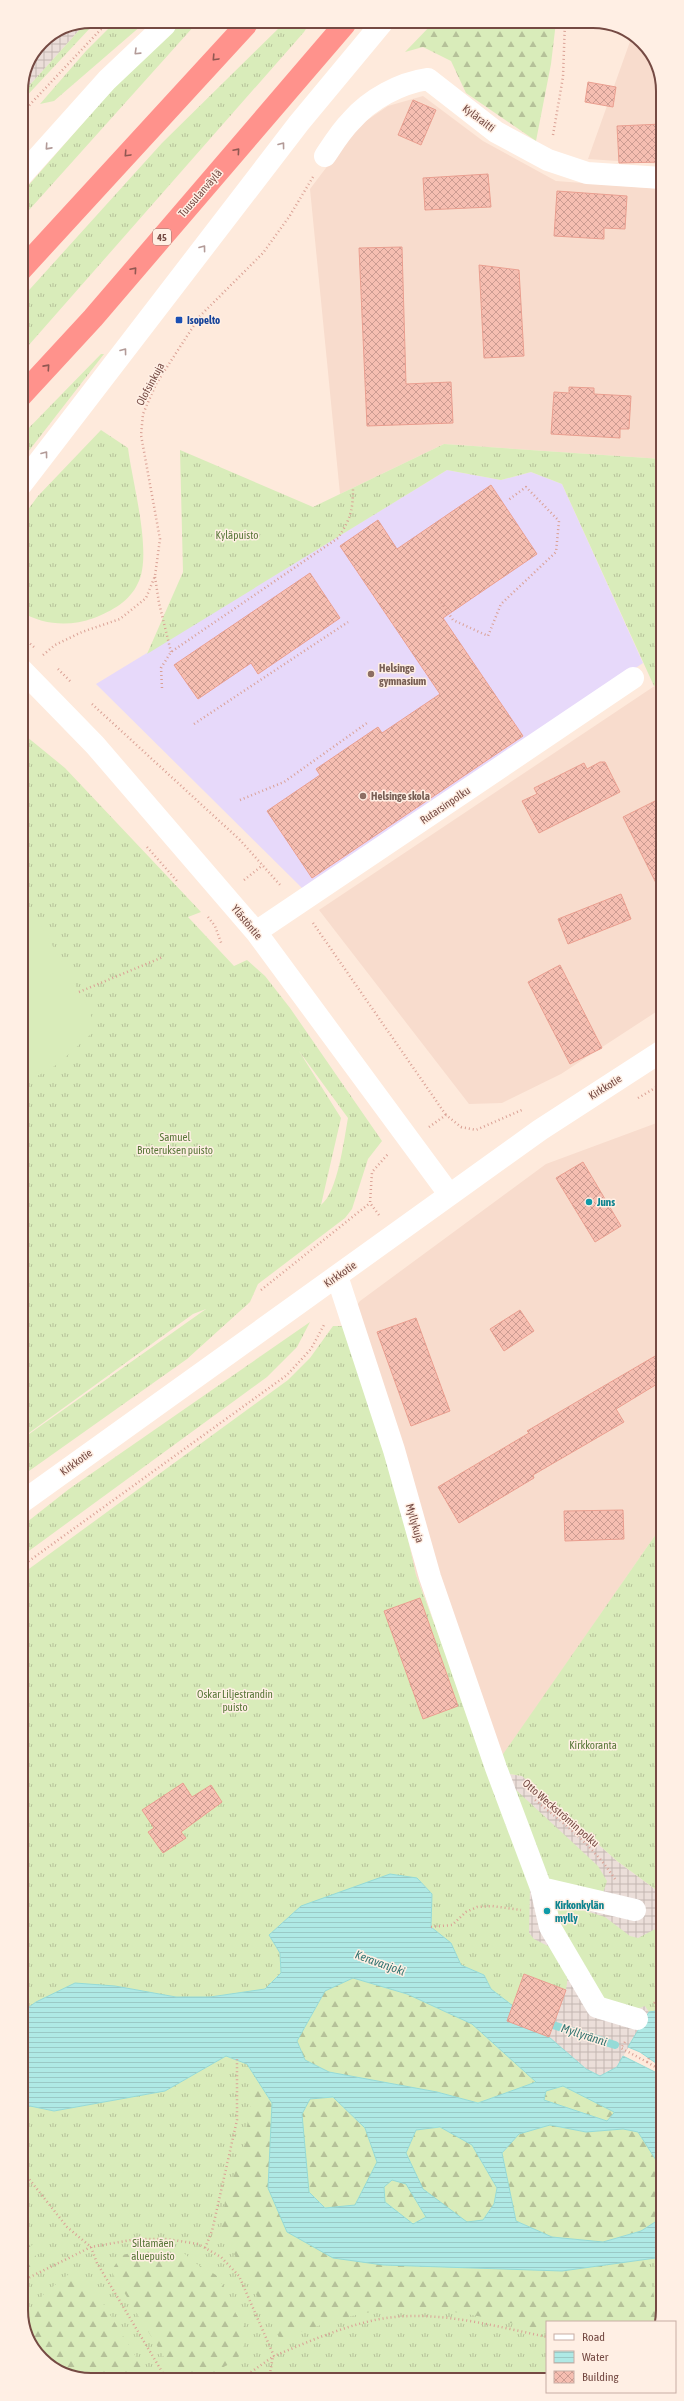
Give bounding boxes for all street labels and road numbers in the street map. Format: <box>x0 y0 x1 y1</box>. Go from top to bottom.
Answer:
street label: Kyläraitti <box>461 102 497 134</box>
street label: Tuusulanväylä <box>176 167 224 219</box>
road number: 45 <box>153 229 171 245</box>
street label: Olofsinkuja <box>134 360 166 408</box>
street label: Rutarsinpolku <box>418 784 472 826</box>
street label: Ylästöntie <box>229 902 265 942</box>
street label: Kirkkotie <box>586 1072 624 1102</box>
street label: Kirkkotie <box>322 1259 358 1289</box>
street label: Kirkkotie <box>58 1446 94 1478</box>
street label: Myllykuja <box>404 1502 426 1544</box>
street label: Otto Weckströmin polku <box>520 1777 602 1849</box>

